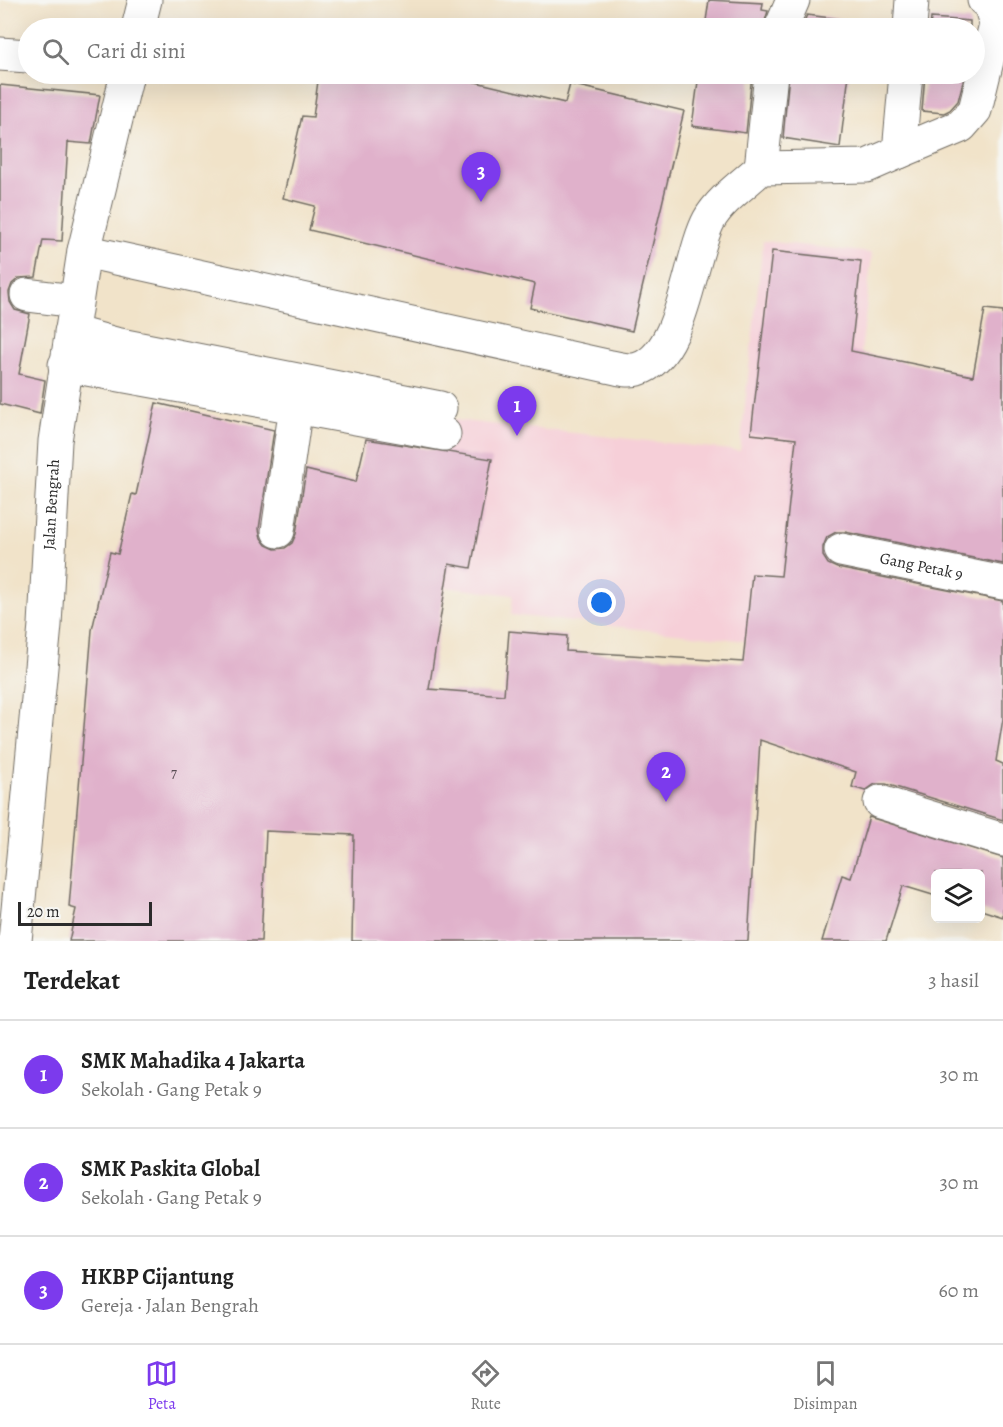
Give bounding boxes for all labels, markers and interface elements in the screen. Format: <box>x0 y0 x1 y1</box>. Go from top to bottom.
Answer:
search box <box>18 18 985 84</box>
icon: search <box>39 35 72 68</box>
text: Cari di sini <box>87 36 186 66</box>
pin: 3 <box>462 152 500 202</box>
pin: 1 <box>498 386 536 436</box>
street label: Jalan Bengrah <box>38 458 65 551</box>
street label: Gang Petak 9 <box>878 547 965 586</box>
your location <box>587 588 616 617</box>
pin: 2 <box>646 752 686 802</box>
house number: 7 <box>171 764 177 783</box>
map controls <box>931 869 985 923</box>
button: layers <box>931 869 985 923</box>
scale bar <box>18 899 152 926</box>
text: 20 m <box>27 901 60 923</box>
text: Terdekat <box>24 963 120 998</box>
text: 3 hasil <box>928 967 979 994</box>
text: SMK Mahadika 4 Jakarta <box>81 1046 305 1076</box>
text: 1 <box>40 1061 47 1088</box>
text: 30 m <box>939 1061 979 1088</box>
text: Sekolah · Gang Petak 9 <box>81 1076 262 1103</box>
text: SMK Paskita Global <box>81 1154 260 1184</box>
text: 2 <box>39 1169 48 1196</box>
text: 30 m <box>939 1169 979 1196</box>
text: Sekolah · Gang Petak 9 <box>81 1184 262 1211</box>
text: HKBP Cijantung <box>81 1262 234 1292</box>
text: 3 <box>39 1277 48 1304</box>
text: 60 m <box>939 1277 979 1304</box>
text: Gereja · Jalan Bengrah <box>81 1292 259 1319</box>
tab: Peta <box>145 1357 178 1415</box>
tab: Rute <box>469 1357 502 1415</box>
tab: Disimpan <box>793 1357 858 1415</box>

